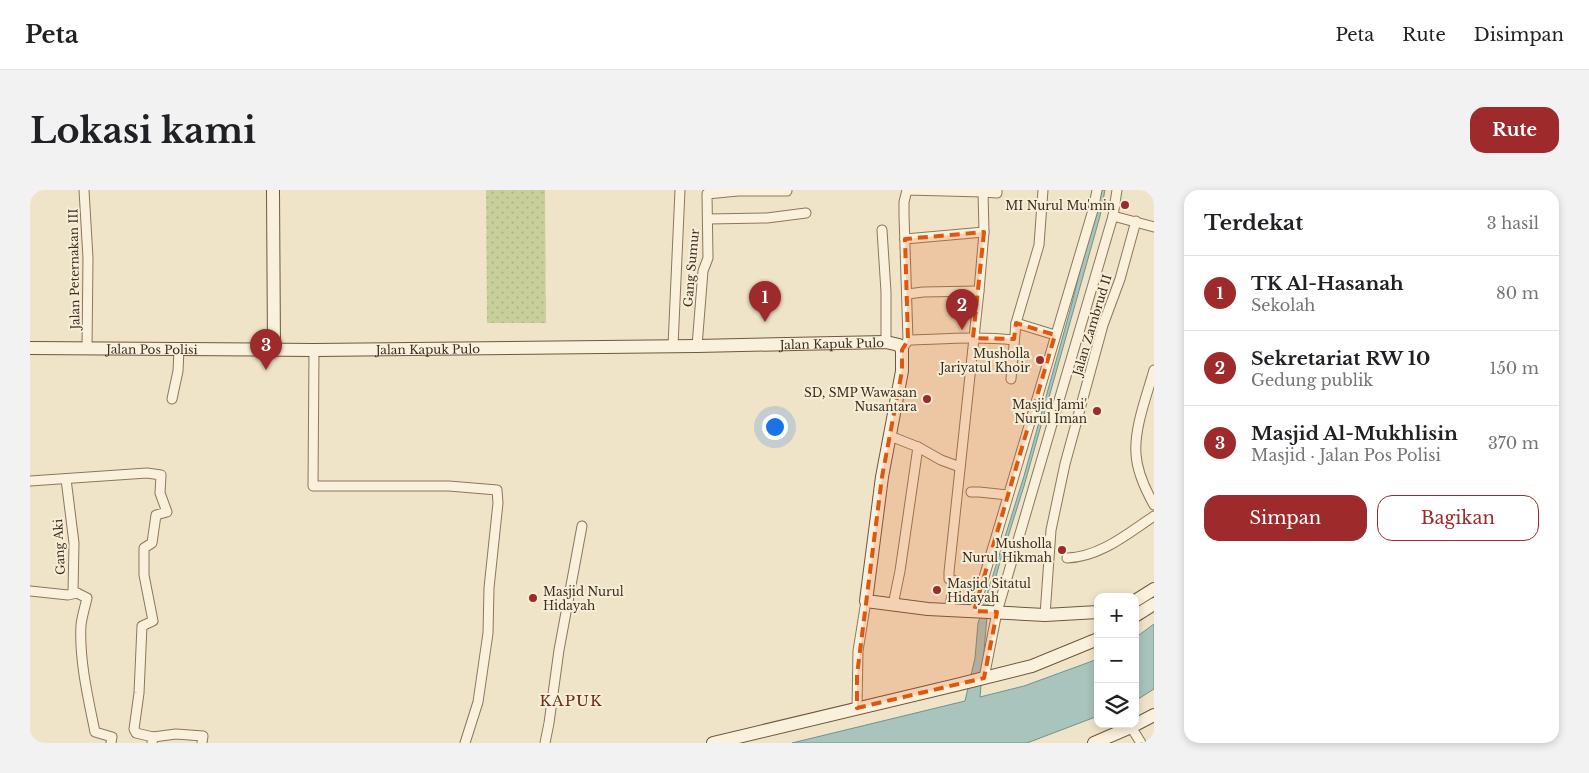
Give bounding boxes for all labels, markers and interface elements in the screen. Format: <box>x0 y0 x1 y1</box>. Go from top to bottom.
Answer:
text: Peta <box>25 20 79 49</box>
text: Peta <box>1335 24 1374 46</box>
text: Rute <box>1402 24 1446 46</box>
text: Disimpan <box>1474 24 1564 46</box>
button: Rute <box>1470 107 1559 153</box>
text: Lokasi kami <box>30 109 256 152</box>
place label: MI Nurul Mu'min <box>1005 198 1115 213</box>
marker: MI Nurul Mu'min <box>1119 199 1131 211</box>
street label: Jalan Peternakan III <box>65 208 83 331</box>
text: Terdekat <box>1204 210 1303 236</box>
text: 3 hasil <box>1487 213 1539 233</box>
street label: Gang Sumur <box>680 228 702 308</box>
text: TK Al-Hasanah <box>1251 272 1404 295</box>
street label: Jalan Zambrud II <box>1069 273 1115 379</box>
pin: 1 <box>749 281 781 322</box>
text: 1 <box>1217 283 1223 303</box>
text: 80 m <box>1496 283 1539 303</box>
pin: 2 <box>946 289 978 330</box>
text: Sekolah <box>1251 295 1315 315</box>
pin: 3 <box>250 329 282 370</box>
street label: Jalan Kapuk Pulo <box>778 335 884 352</box>
street label: Jalan Pos Polisi <box>104 341 198 357</box>
street label: Jalan Kapuk Pulo <box>374 341 480 357</box>
place label: Musholla Jariyatul Khoir <box>938 346 1030 375</box>
text: Sekretariat RW 10 <box>1251 347 1430 370</box>
marker: Musholla Jariyatul Khoir <box>1034 354 1046 366</box>
text: 2 <box>1215 358 1225 378</box>
text: 150 m <box>1490 358 1539 378</box>
text: Gedung publik <box>1251 370 1373 390</box>
place label: SD, SMP Wawasan Nusantara <box>804 385 917 414</box>
marker: SD, SMP Wawasan Nusantara <box>921 393 933 405</box>
place label: Masjid Jami' Nurul Iman <box>1012 397 1087 426</box>
marker: Masjid Jami' Nurul Iman <box>1091 405 1103 417</box>
your location <box>762 414 788 440</box>
text: Masjid Al-Mukhlisin <box>1251 422 1458 445</box>
text: 3 <box>1215 433 1225 453</box>
text: 370 m <box>1488 433 1539 453</box>
text: Masjid · Jalan Pos Polisi <box>1251 445 1441 465</box>
button: Simpan <box>1204 495 1367 541</box>
button: Bagikan <box>1377 495 1539 541</box>
street label: Gang Aki <box>50 519 68 575</box>
place label: Musholla Nurul Hikmah <box>962 536 1052 565</box>
marker: Musholla Nurul Hikmah <box>1056 544 1068 556</box>
place label: Masjid Sitatul Hidayah <box>947 576 1031 605</box>
place label: Masjid Nurul Hidayah <box>543 584 624 613</box>
marker: Masjid Sitatul Hidayah <box>931 584 943 596</box>
marker: Masjid Nurul Hidayah <box>527 592 539 604</box>
map controls <box>1094 593 1139 728</box>
button: + <box>1094 593 1139 638</box>
button: − <box>1094 638 1139 683</box>
button: layers <box>1094 683 1139 728</box>
district label: KAPUK <box>539 691 603 710</box>

